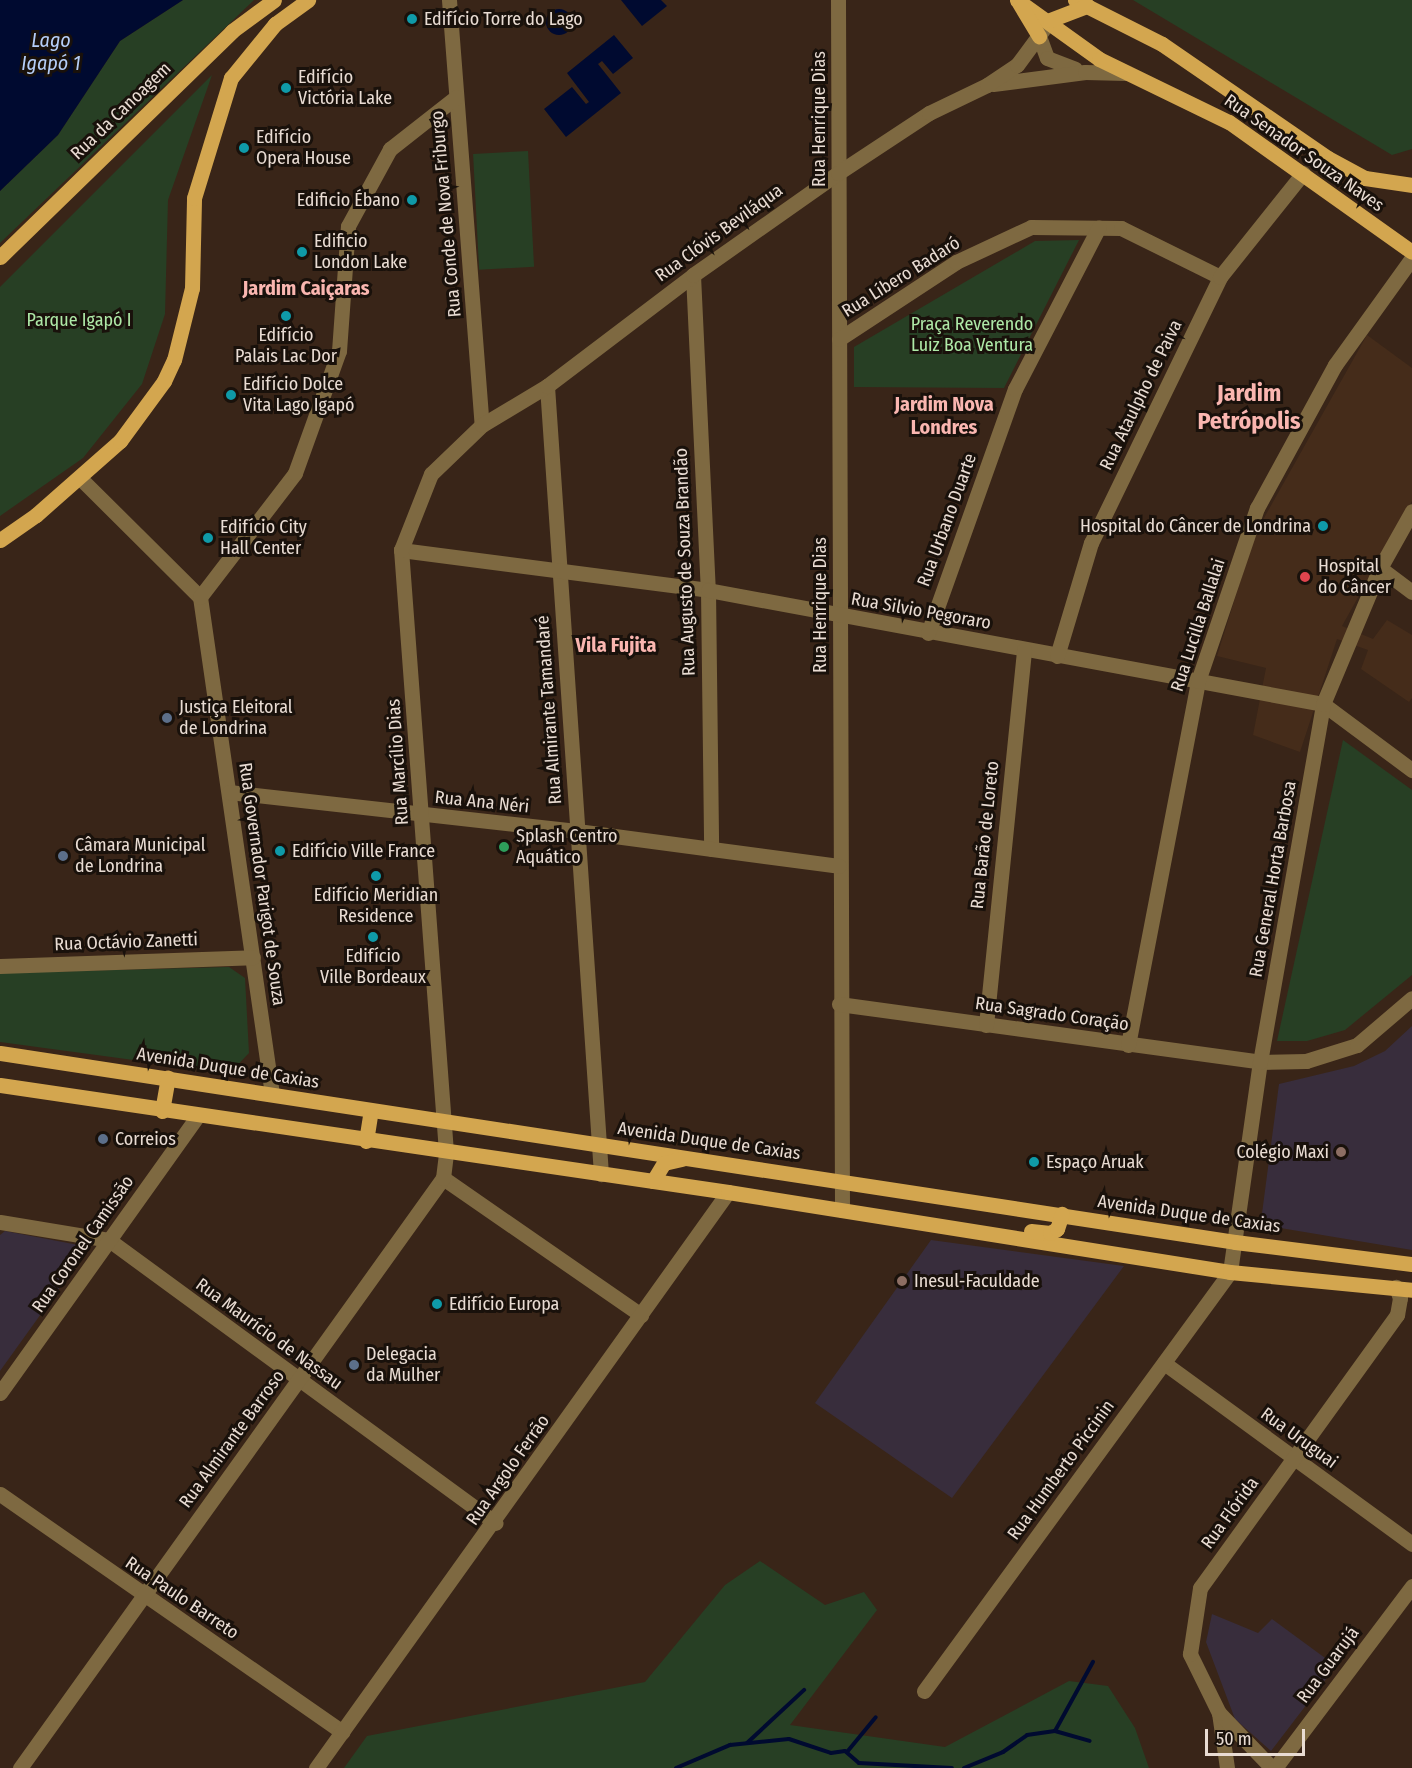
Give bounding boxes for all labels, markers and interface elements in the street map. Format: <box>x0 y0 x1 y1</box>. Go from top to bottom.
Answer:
place label: Edifício Torre do Lago <box>424 8 583 30</box>
marker: Edifício Torre do Lago <box>405 12 419 26</box>
water label: Lago Igapó 1 <box>21 29 81 76</box>
street label: Rua Henrique Dias <box>808 51 830 187</box>
street label: Rua da Canoagem <box>66 58 176 164</box>
place label: Edifício Victória Lake <box>298 67 392 110</box>
marker: Edifício Victória Lake <box>279 81 293 95</box>
street label: Rua Senador Souza Naves <box>1220 90 1388 216</box>
street label: Rua Conde de Nova Friburgo <box>426 110 466 318</box>
place label: Edifício Opera House <box>256 127 351 170</box>
marker: Edifício Opera House <box>237 141 251 155</box>
street label: Rua Clóvis Beviláqua <box>651 179 787 287</box>
place label: Edificio Ébano <box>297 189 400 211</box>
marker: Edificio Ébano <box>405 193 419 207</box>
place label: Edificio London Lake <box>314 231 407 274</box>
street label: Rua Líbero Badaró <box>838 232 964 322</box>
marker: Edificio London Lake <box>295 245 309 259</box>
district label: Jardim Caiçaras <box>242 276 370 300</box>
park label: Parque Igapó I <box>27 309 131 331</box>
marker: Edifício Palais Lac Dor <box>279 309 293 323</box>
park label: Praça Reverendo Luiz Boa Ventura <box>911 314 1033 356</box>
street label: Rua Ataulpho de Paiva <box>1095 316 1187 474</box>
place label: Edifício Palais Lac Dor <box>235 325 337 368</box>
place label: Edifício Dolce Vita Lago Igapó <box>243 374 355 416</box>
district label: Jardim Petrópolis <box>1197 380 1301 436</box>
marker: Edifício Dolce Vita Lago Igapó <box>224 388 238 402</box>
district label: Jardim Nova Londres <box>894 392 994 439</box>
street label: Rua Augusto de Souza Brandão <box>670 448 700 676</box>
street label: Rua Urbano Duarte <box>913 451 981 589</box>
place label: Hospital do Câncer de Londrina <box>1080 515 1311 537</box>
place label: Edifício City Hall Center <box>220 517 307 560</box>
marker: Hospital do Câncer de Londrina <box>1316 519 1330 533</box>
marker: Edifício City Hall Center <box>201 531 215 545</box>
street label: Rua Henrique Dias <box>809 537 831 673</box>
street label: Rua Lucilla Ballalai <box>1166 556 1230 694</box>
place label: Hospital do Câncer <box>1318 556 1391 598</box>
marker: Hospital do Câncer <box>1296 568 1314 586</box>
street label: Rua Silvio Pegoraro <box>849 588 993 634</box>
street label: Rua Almirante Tamandaré <box>532 615 566 805</box>
district label: Vila Fujita <box>576 633 656 657</box>
place label: Justiça Eleitoral de Londrina <box>179 697 293 740</box>
street label: Rua Marcílio Dias <box>383 698 413 826</box>
marker: Justiça Eleitoral de Londrina <box>160 711 174 725</box>
street label: Rua Barão de Loreto <box>966 760 1004 910</box>
street label: Rua Governador Parigot de Souza <box>234 761 290 1007</box>
street label: Rua General Horta Barbosa <box>1245 779 1301 979</box>
street label: Rua Ana Néri <box>434 786 530 818</box>
place label: Splash Centro Aquático <box>516 826 618 868</box>
place label: Câmara Municipal de Londrina <box>75 835 205 878</box>
place label: Edifício Ville France <box>292 840 435 862</box>
marker: Splash Centro Aquático <box>497 840 511 854</box>
marker: Edifício Ville France <box>273 844 287 858</box>
marker: Câmara Municipal de Londrina <box>56 849 70 863</box>
marker: Edifício Meridian Residence <box>369 869 383 883</box>
place label: Edifício Meridian Residence <box>314 885 438 928</box>
street label: Rua Octávio Zanetti <box>54 929 198 955</box>
marker: Edifício Ville Bordeaux <box>366 930 380 944</box>
place label: Edifício Ville Bordeaux <box>320 946 426 988</box>
street label: Rua Sagrado Coração <box>974 993 1130 1035</box>
street label: Avenida Duque de Caxias <box>135 1043 321 1093</box>
street label: Avenida Duque de Caxias <box>616 1117 802 1165</box>
place label: Correios <box>115 1128 176 1150</box>
marker: Correios <box>96 1132 110 1146</box>
place label: Colégio Maxi <box>1236 1141 1329 1163</box>
marker: Colégio Maxi <box>1334 1145 1348 1159</box>
place label: Espaço Aruak <box>1046 1151 1144 1173</box>
marker: Espaço Aruak <box>1027 1155 1041 1169</box>
street label: Rua Coronel Camissão <box>28 1171 138 1317</box>
street label: Avenida Duque de Caxias <box>1096 1190 1282 1238</box>
place label: Inesul-Faculdade <box>914 1270 1040 1292</box>
street label: Rua Maurício de Nassau <box>192 1274 346 1394</box>
marker: Inesul-Faculdade <box>895 1274 909 1288</box>
place label: Edifício Europa <box>449 1293 559 1315</box>
marker: Edifício Europa <box>430 1297 444 1311</box>
place label: Delegacia da Mulher <box>366 1344 440 1386</box>
marker: Delegacia da Mulher <box>347 1358 361 1372</box>
street label: Rua Almirante Barroso <box>175 1366 289 1512</box>
street label: Rua Humberto Piccinin <box>1003 1396 1119 1544</box>
street label: Rua Uruguai <box>1256 1403 1342 1473</box>
street label: Rua Argolo Ferrão <box>462 1410 554 1530</box>
street label: Rua Flórida <box>1197 1473 1263 1553</box>
street label: Rua Paulo Barreto <box>121 1552 243 1644</box>
street label: Rua Guarujá <box>1292 1623 1364 1707</box>
scale bar <box>1208 1717 1308 1755</box>
text: 50 m <box>1216 1728 1252 1750</box>

